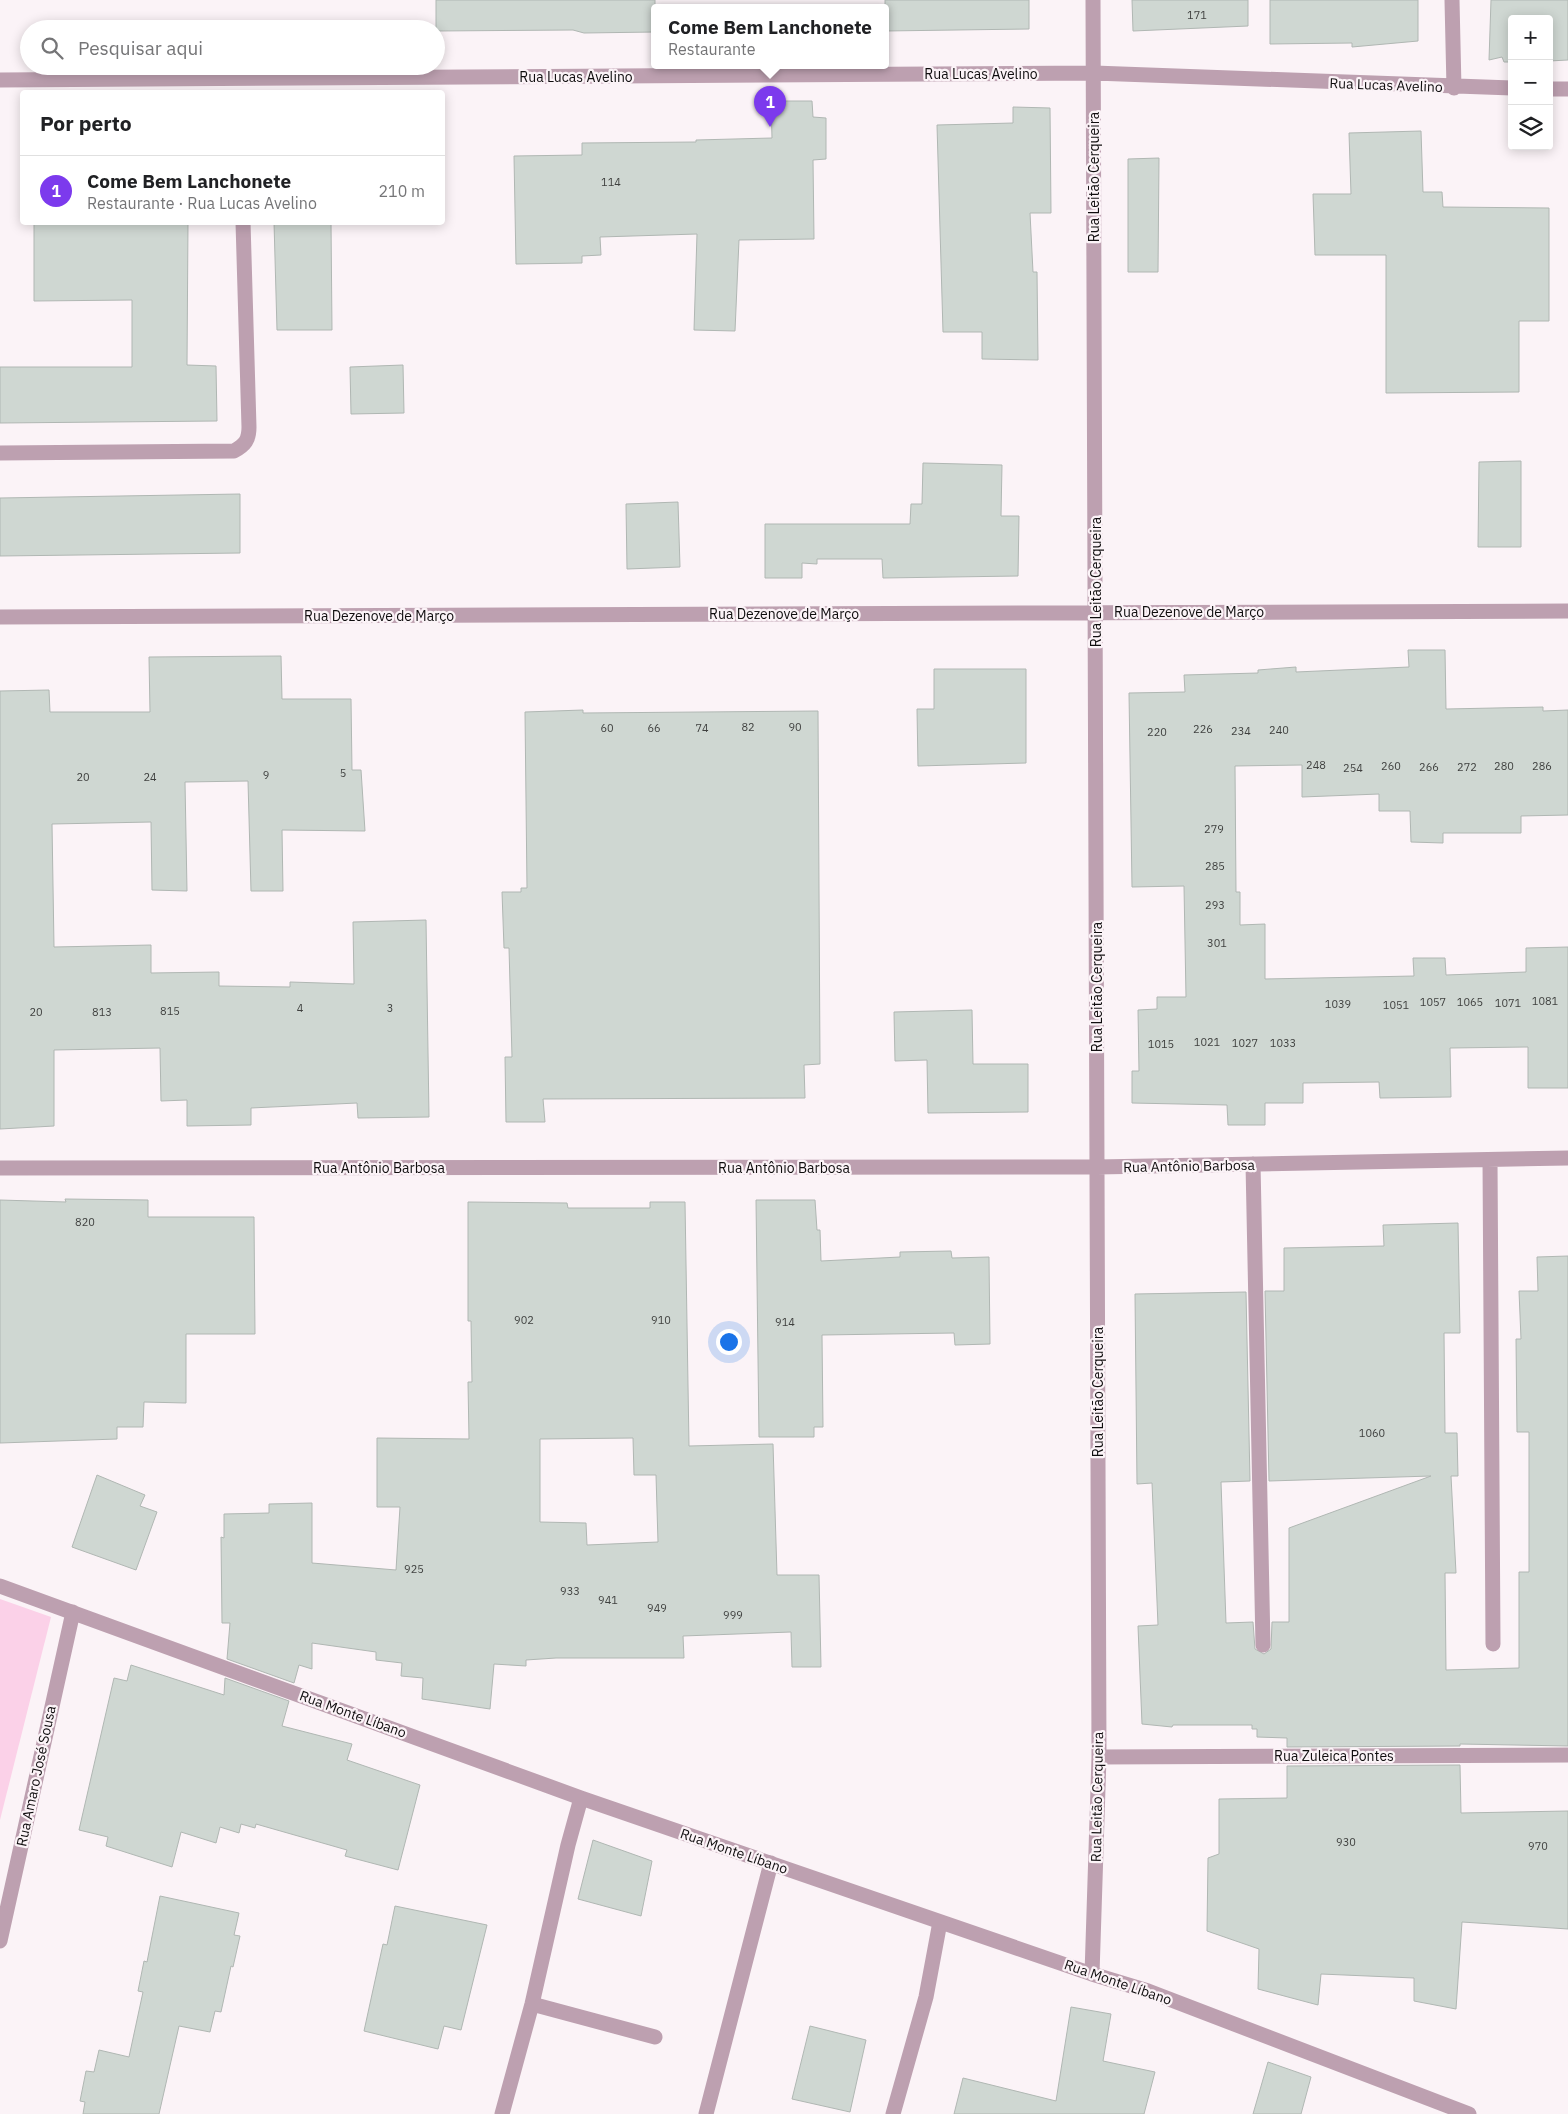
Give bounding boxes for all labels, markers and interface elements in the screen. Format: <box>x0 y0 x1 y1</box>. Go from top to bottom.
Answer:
popup <box>651 4 889 69</box>
house number: 171 <box>1187 8 1207 22</box>
text: Come Bem Lanchonete <box>668 15 872 39</box>
map controls <box>1508 15 1553 150</box>
button: + <box>1508 15 1553 60</box>
search box <box>20 20 445 75</box>
icon: search <box>38 34 66 62</box>
text: Pesquisar aqui <box>78 36 203 60</box>
text: Restaurante <box>668 39 755 59</box>
button: − <box>1508 60 1553 105</box>
street label: Rua Lucas Avelino <box>924 65 1038 83</box>
street label: Rua Lucas Avelino <box>519 68 633 86</box>
street label: Rua Lucas Avelino <box>1329 74 1443 96</box>
pin: 1 <box>754 86 786 127</box>
button: layers <box>1508 105 1553 150</box>
text: Por perto <box>40 109 132 137</box>
street label: Rua Leitão Cerqueira <box>1085 111 1103 242</box>
text: Come Bem Lanchonete <box>87 169 291 193</box>
house number: 114 <box>601 175 621 189</box>
text: 1 <box>51 181 61 201</box>
text: 210 m <box>378 181 425 201</box>
text: Restaurante · Rua Lucas Avelino <box>87 193 317 213</box>
street label: Rua Leitão Cerqueira <box>1087 516 1105 647</box>
street label: Rua Dezenove de Março <box>1114 603 1264 621</box>
street label: Rua Dezenove de Março <box>709 605 859 623</box>
street label: Rua Dezenove de Março <box>304 607 454 625</box>
house number: 82 <box>741 720 755 734</box>
house number: 90 <box>788 720 802 734</box>
house number: 60 <box>600 721 614 735</box>
house number: 66 <box>647 721 661 735</box>
house number: 74 <box>695 721 709 735</box>
house number: 226 <box>1193 722 1213 736</box>
house number: 240 <box>1269 723 1289 737</box>
house number: 234 <box>1231 724 1251 738</box>
house number: 220 <box>1147 725 1167 739</box>
house number: 248 <box>1306 758 1326 772</box>
house number: 260 <box>1381 759 1401 773</box>
house number: 280 <box>1494 759 1514 773</box>
house number: 286 <box>1532 759 1552 773</box>
house number: 266 <box>1419 760 1439 774</box>
house number: 272 <box>1457 760 1477 774</box>
house number: 254 <box>1343 761 1363 775</box>
house number: 5 <box>340 766 346 780</box>
house number: 9 <box>263 768 269 782</box>
house number: 20 <box>76 770 90 784</box>
house number: 24 <box>143 770 157 784</box>
house number: 279 <box>1204 822 1224 836</box>
house number: 285 <box>1205 859 1225 873</box>
house number: 293 <box>1205 898 1225 912</box>
street label: Rua Leitão Cerqueira <box>1088 921 1106 1052</box>
house number: 301 <box>1207 936 1227 950</box>
house number: 1081 <box>1532 994 1559 1008</box>
house number: 1057 <box>1420 995 1446 1009</box>
house number: 1065 <box>1457 995 1483 1009</box>
house number: 1071 <box>1495 996 1522 1010</box>
house number: 1039 <box>1325 997 1351 1011</box>
house number: 1051 <box>1383 998 1410 1012</box>
house number: 4 <box>297 1001 304 1015</box>
house number: 3 <box>387 1001 393 1015</box>
house number: 815 <box>160 1004 180 1018</box>
house number: 20 <box>29 1005 43 1019</box>
house number: 813 <box>92 1005 112 1019</box>
house number: 1021 <box>1194 1035 1221 1049</box>
house number: 1027 <box>1232 1036 1258 1050</box>
house number: 1033 <box>1270 1036 1296 1050</box>
house number: 1015 <box>1148 1037 1174 1051</box>
street label: Rua Antônio Barbosa <box>1123 1156 1256 1176</box>
street label: Rua Antônio Barbosa <box>313 1159 445 1177</box>
street label: Rua Antônio Barbosa <box>718 1159 850 1177</box>
house number: 820 <box>75 1215 95 1229</box>
house number: 902 <box>514 1313 534 1327</box>
house number: 910 <box>651 1313 671 1327</box>
house number: 914 <box>775 1315 795 1329</box>
street label: Rua Leitão Cerqueira <box>1089 1326 1107 1457</box>
your location <box>716 1329 742 1355</box>
house number: 1060 <box>1359 1426 1385 1440</box>
house number: 925 <box>404 1562 424 1576</box>
house number: 933 <box>560 1584 580 1598</box>
house number: 941 <box>598 1593 618 1607</box>
house number: 949 <box>647 1601 667 1615</box>
house number: 999 <box>723 1608 743 1622</box>
street label: Rua Monte Líbano <box>297 1686 409 1742</box>
street label: Rua Amaro José Sousa <box>12 1703 60 1848</box>
street label: Rua Leitão Cerqueira <box>1087 1731 1107 1862</box>
street label: Rua Zuleica Pontes <box>1274 1747 1394 1765</box>
street label: Rua Monte Líbano <box>678 1824 790 1878</box>
house number: 930 <box>1336 1835 1356 1849</box>
house number: 970 <box>1528 1839 1548 1853</box>
street label: Rua Monte Líbano <box>1062 1955 1174 2009</box>

